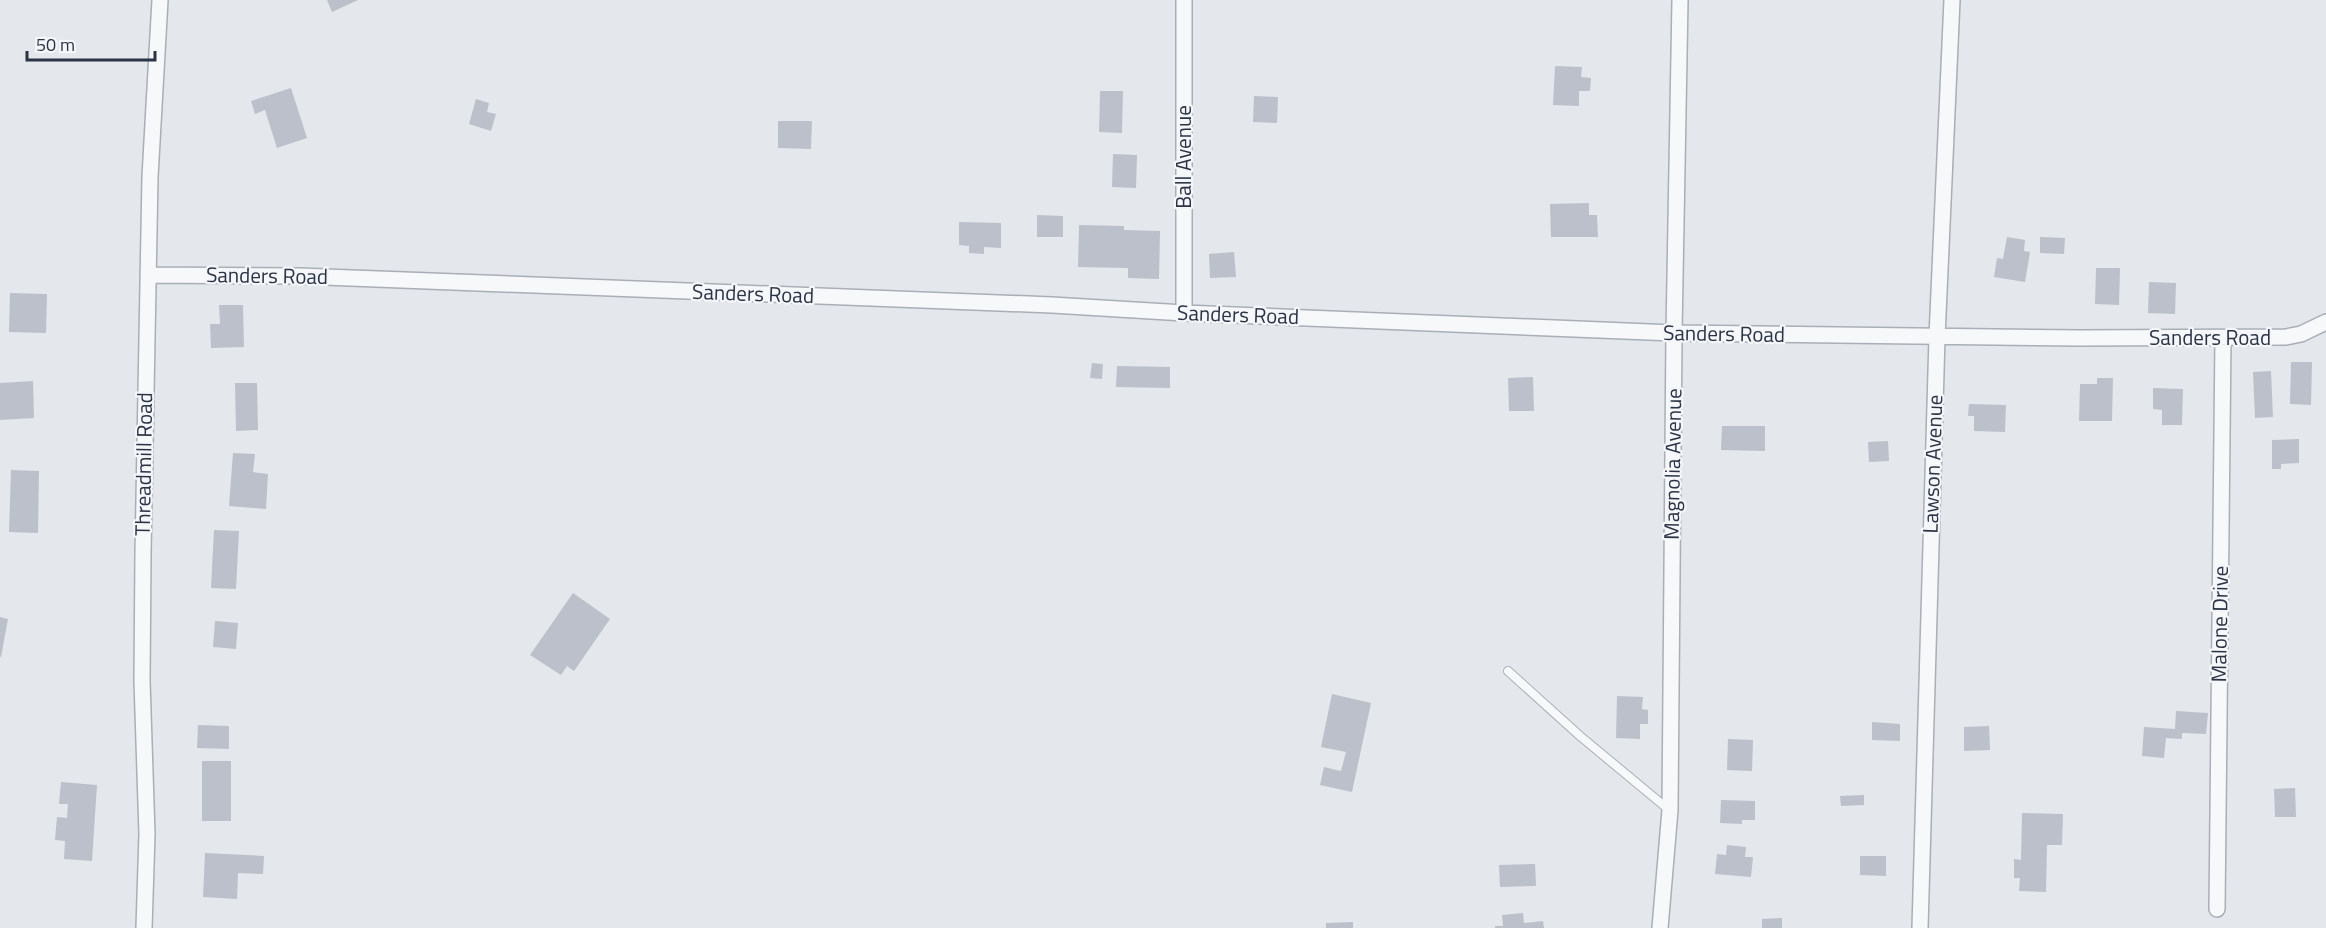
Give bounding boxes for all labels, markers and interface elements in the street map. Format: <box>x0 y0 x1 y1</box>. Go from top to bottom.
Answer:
scale bar <box>27 24 154 62</box>
text: 50 m <box>36 31 75 58</box>
street label: Ball Avenue <box>1167 105 1199 209</box>
street label: Sanders Road <box>206 258 328 292</box>
street label: Sanders Road <box>692 275 815 311</box>
street label: Sanders Road <box>1177 296 1300 332</box>
street label: Sanders Road <box>1663 316 1785 350</box>
street label: Sanders Road <box>2149 321 2271 353</box>
street label: Magnolia Avenue <box>1655 388 1689 540</box>
street label: Threadmill Road <box>126 392 160 536</box>
street label: Lawson Avenue <box>1914 394 1950 534</box>
street label: Malone Drive <box>2202 565 2236 683</box>

